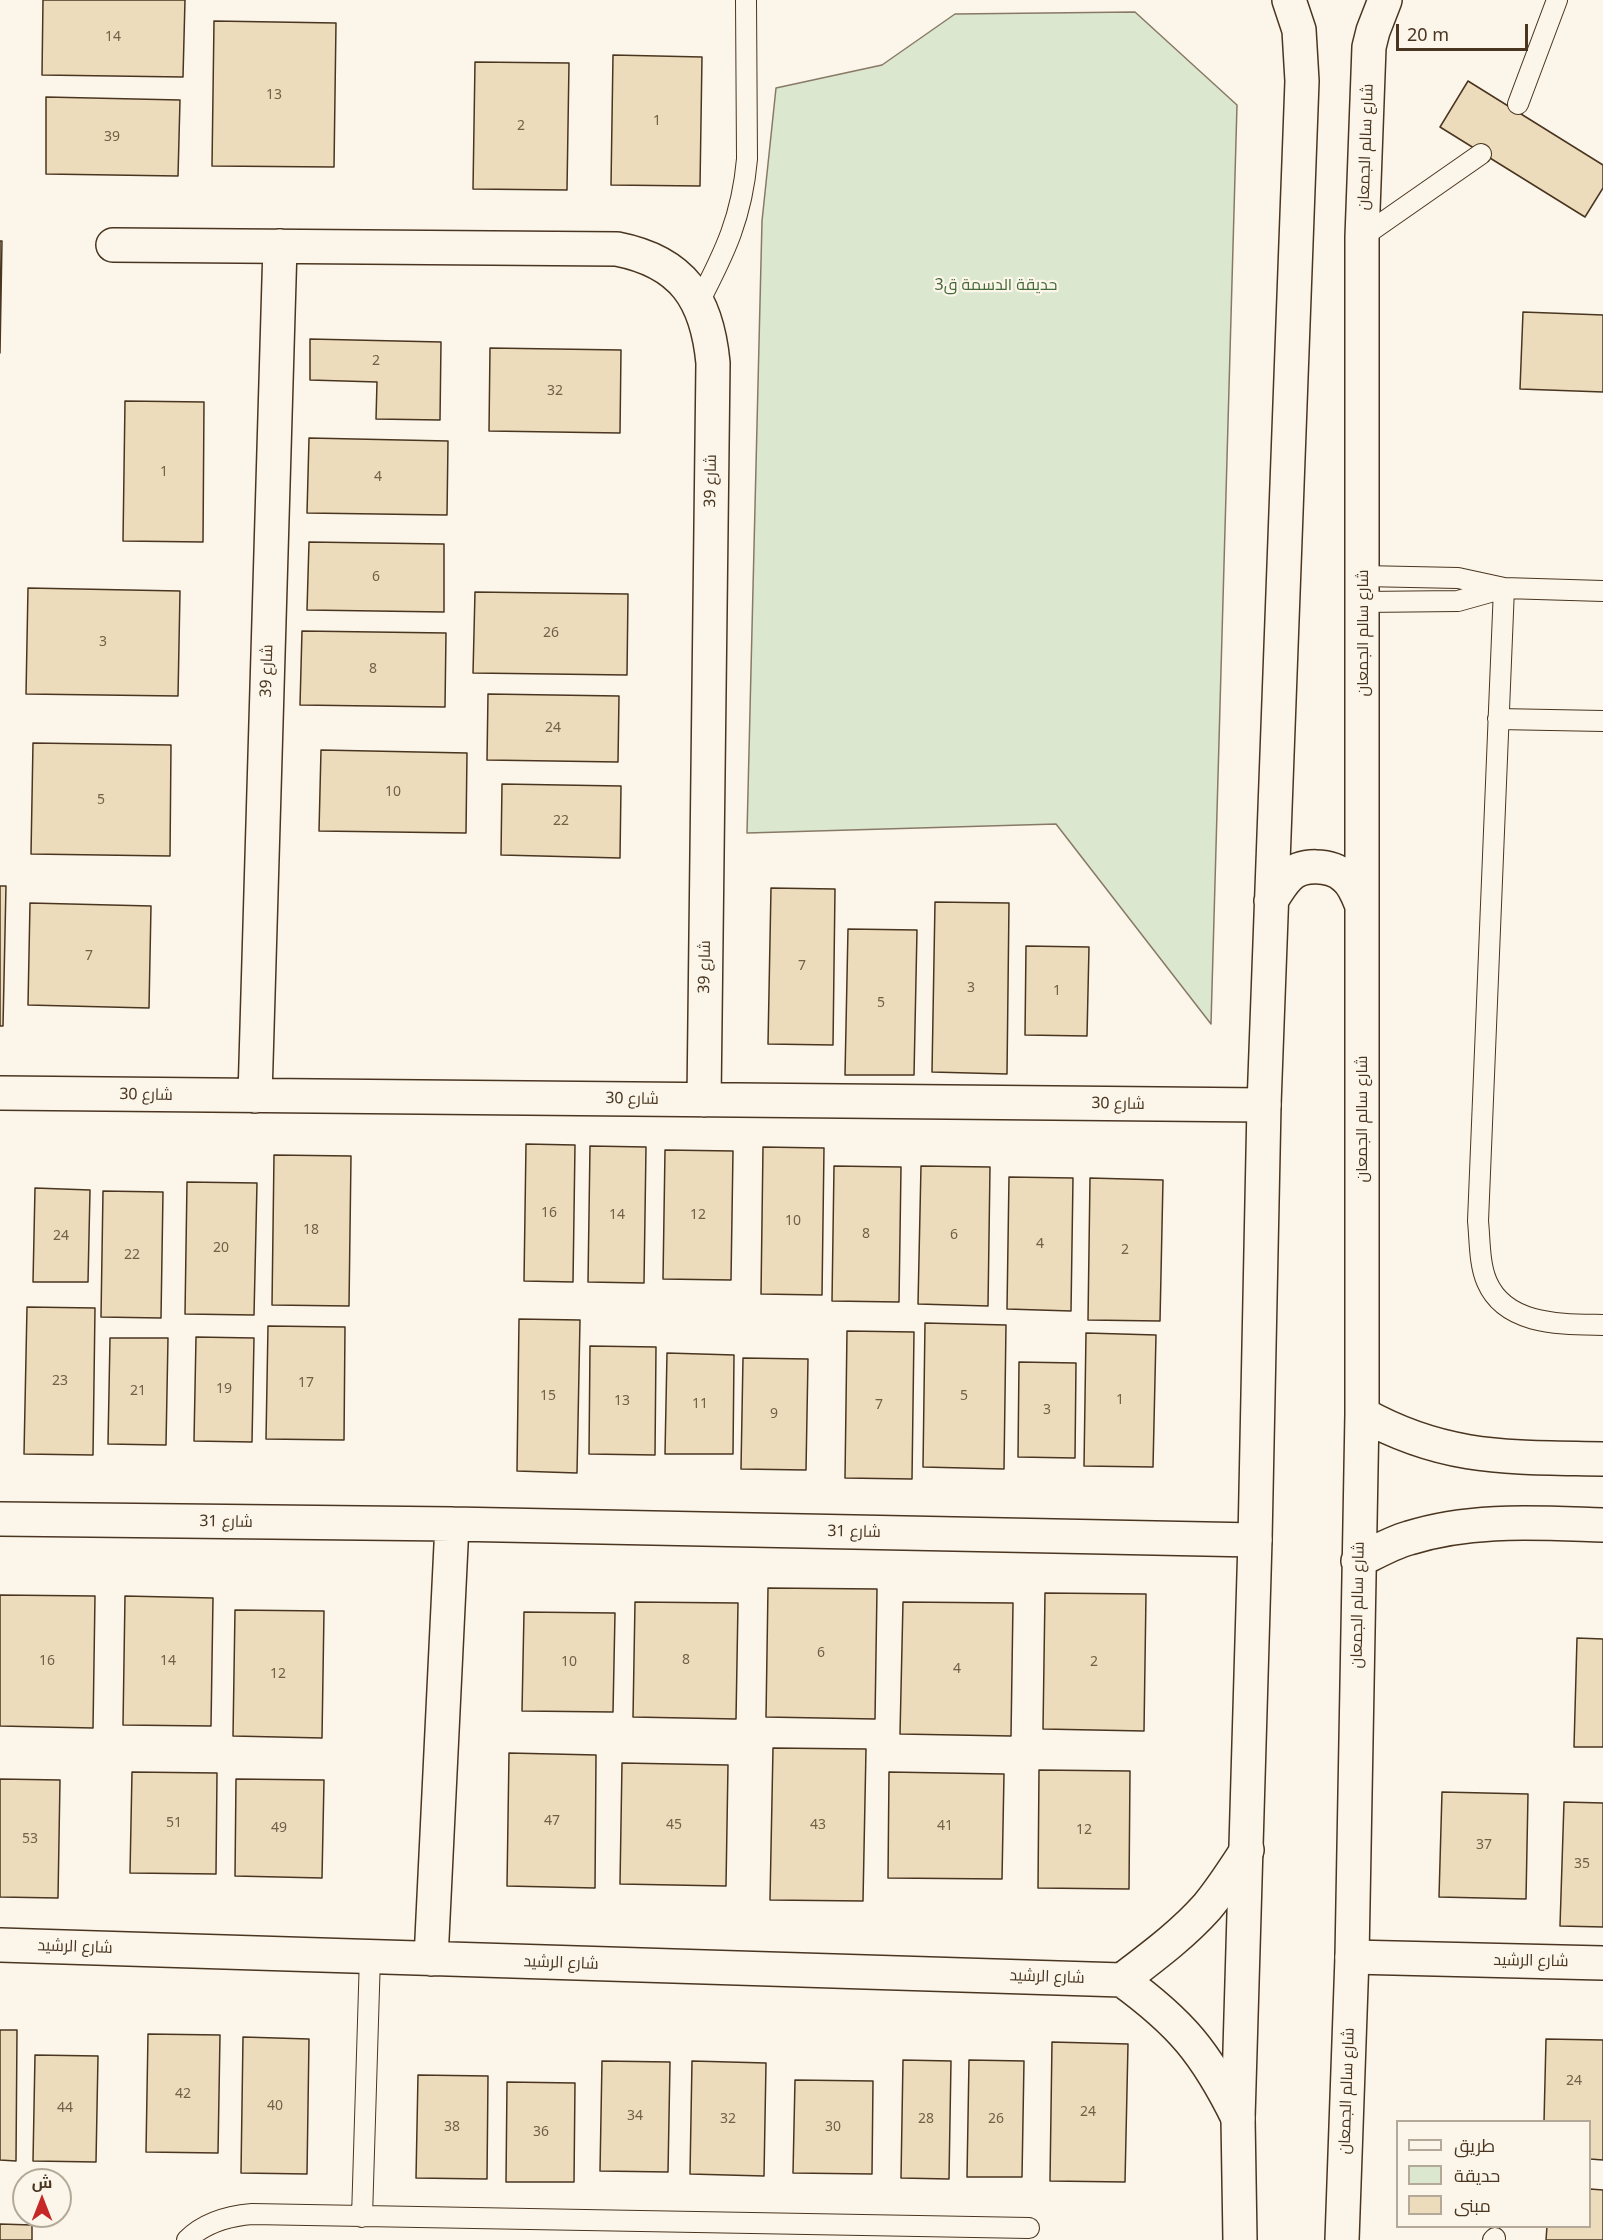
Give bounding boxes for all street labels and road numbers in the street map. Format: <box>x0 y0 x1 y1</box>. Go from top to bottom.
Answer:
street label: شارع سالم الجمعان <box>1354 83 1378 211</box>
street label: شارع 39 <box>701 454 721 508</box>
street label: شارع سالم الجمعان <box>1353 570 1373 696</box>
street label: شارع 39 <box>256 644 278 698</box>
street label: شارع 39 <box>695 940 715 994</box>
street label: شارع سالم الجمعان <box>1352 1056 1372 1182</box>
street label: شارع 30 <box>119 1085 173 1105</box>
street label: شارع 30 <box>605 1089 659 1109</box>
street label: شارع 30 <box>1091 1094 1145 1114</box>
street label: شارع 31 <box>199 1512 253 1532</box>
street label: شارع 31 <box>827 1522 881 1542</box>
street label: شارع سالم الجمعان <box>1347 1541 1369 1669</box>
street label: شارع الرشيد <box>37 1936 113 1958</box>
street label: شارع الرشيد <box>1493 1951 1569 1971</box>
street label: شارع الرشيد <box>523 1952 599 1974</box>
street label: شارع الرشيد <box>1009 1966 1085 1988</box>
street label: شارع سالم الجمعان <box>1335 2027 1359 2155</box>

